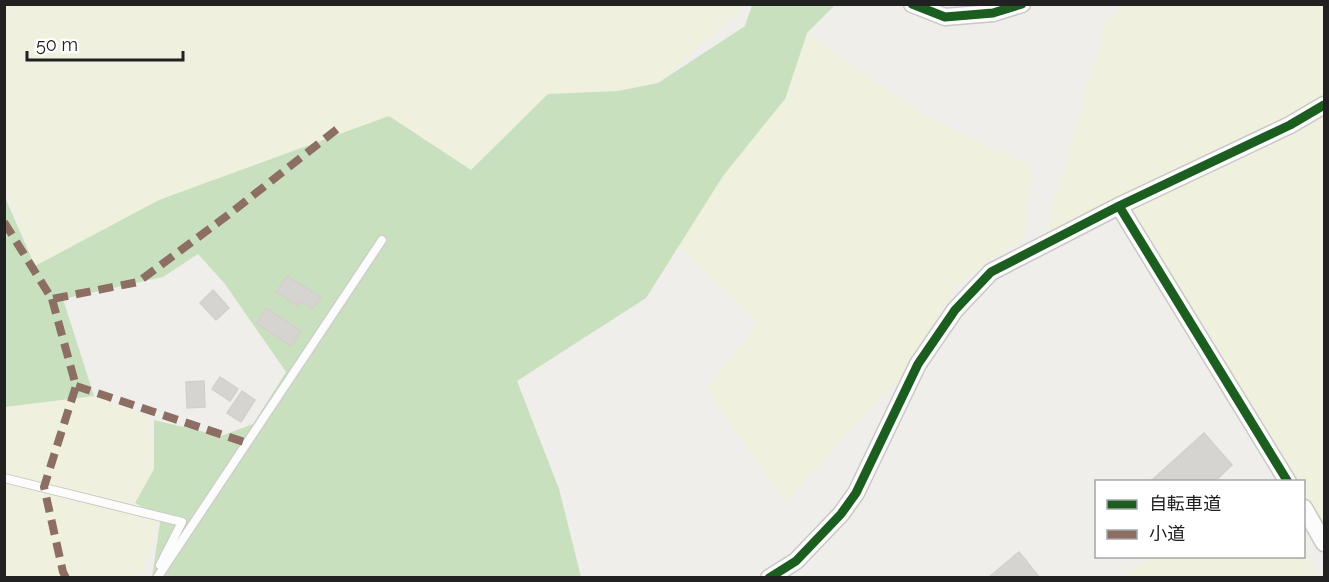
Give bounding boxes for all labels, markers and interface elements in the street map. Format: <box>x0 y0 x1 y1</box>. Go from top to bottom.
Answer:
scale bar <box>27 24 183 62</box>
text: 50 m <box>36 34 78 55</box>
legend <box>1095 480 1305 558</box>
text: 自転車道 <box>1149 493 1221 514</box>
text: 小道 <box>1149 523 1185 544</box>

